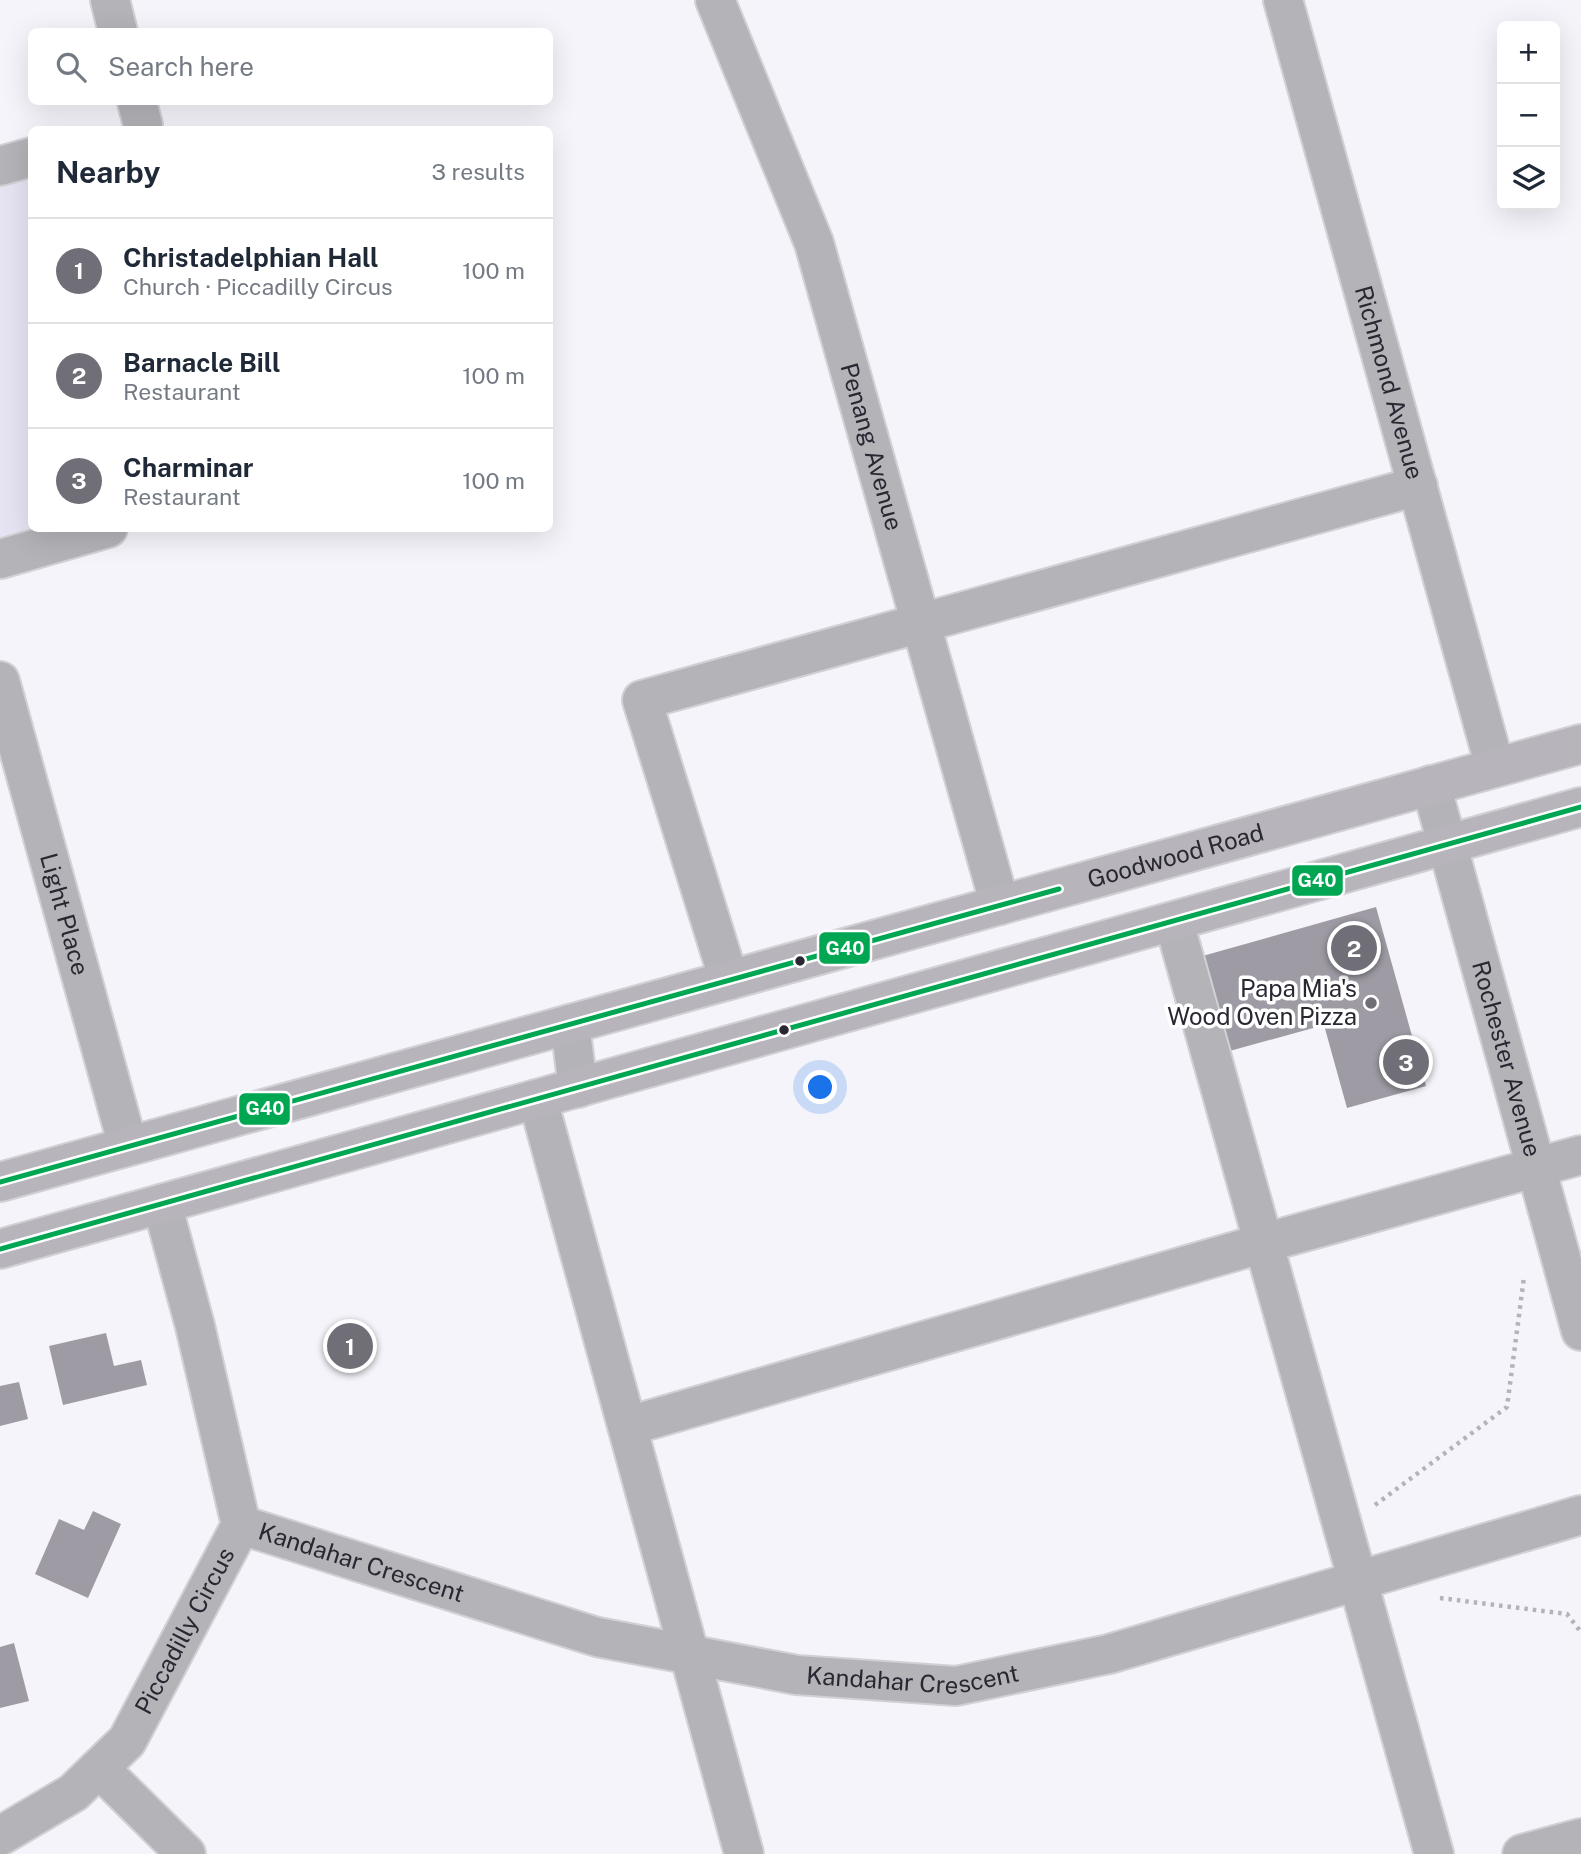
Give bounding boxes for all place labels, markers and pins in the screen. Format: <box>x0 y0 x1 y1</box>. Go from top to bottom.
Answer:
pin: 2 <box>1331 922 1377 974</box>
unlabelled marker <box>793 954 807 968</box>
place label: Papa Mia's Wood Oven Pizza <box>1167 974 1357 1030</box>
marker: Papa Mia's Wood Oven Pizza <box>1363 995 1379 1011</box>
unlabelled marker <box>777 1023 791 1037</box>
pin: 3 <box>1383 1036 1429 1088</box>
pin: 1 <box>327 1320 373 1372</box>

